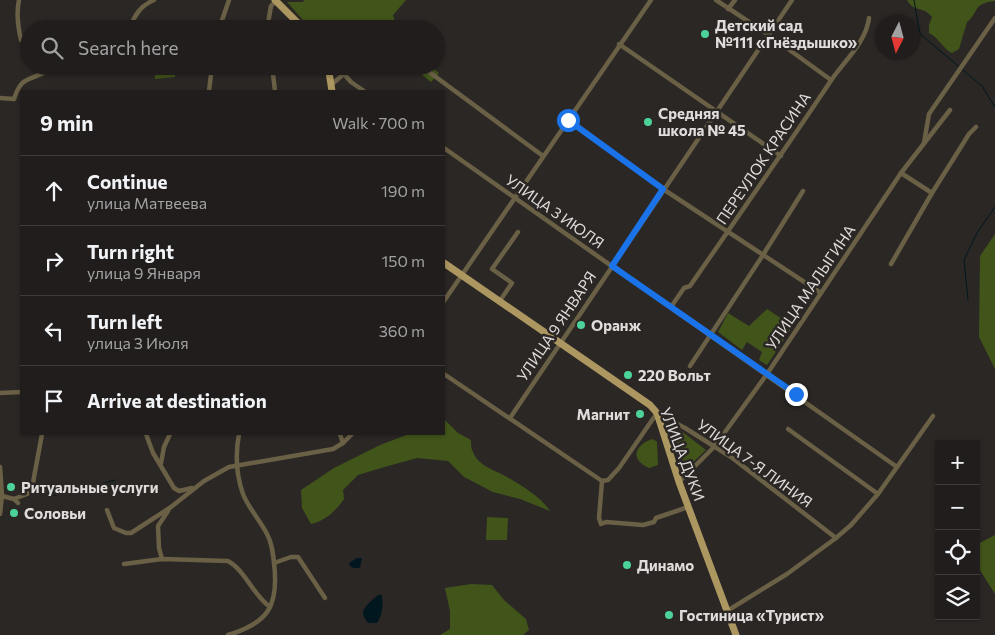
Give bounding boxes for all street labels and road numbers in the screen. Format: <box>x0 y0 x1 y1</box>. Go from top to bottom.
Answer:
street label: ПЕРЕУЛОК КРАСИНА <box>712 89 814 227</box>
street label: УЛИЦА 3 ИЮЛЯ <box>502 170 608 252</box>
street label: УЛИЦА МАЛЫГИНА <box>761 221 859 353</box>
street label: УЛИЦА 9 ЯНВАРЯ <box>513 268 599 384</box>
street label: УЛИЦА ДУКИ <box>657 405 709 503</box>
street label: УЛИЦА 7-Я ЛИНИЯ <box>694 415 816 511</box>

